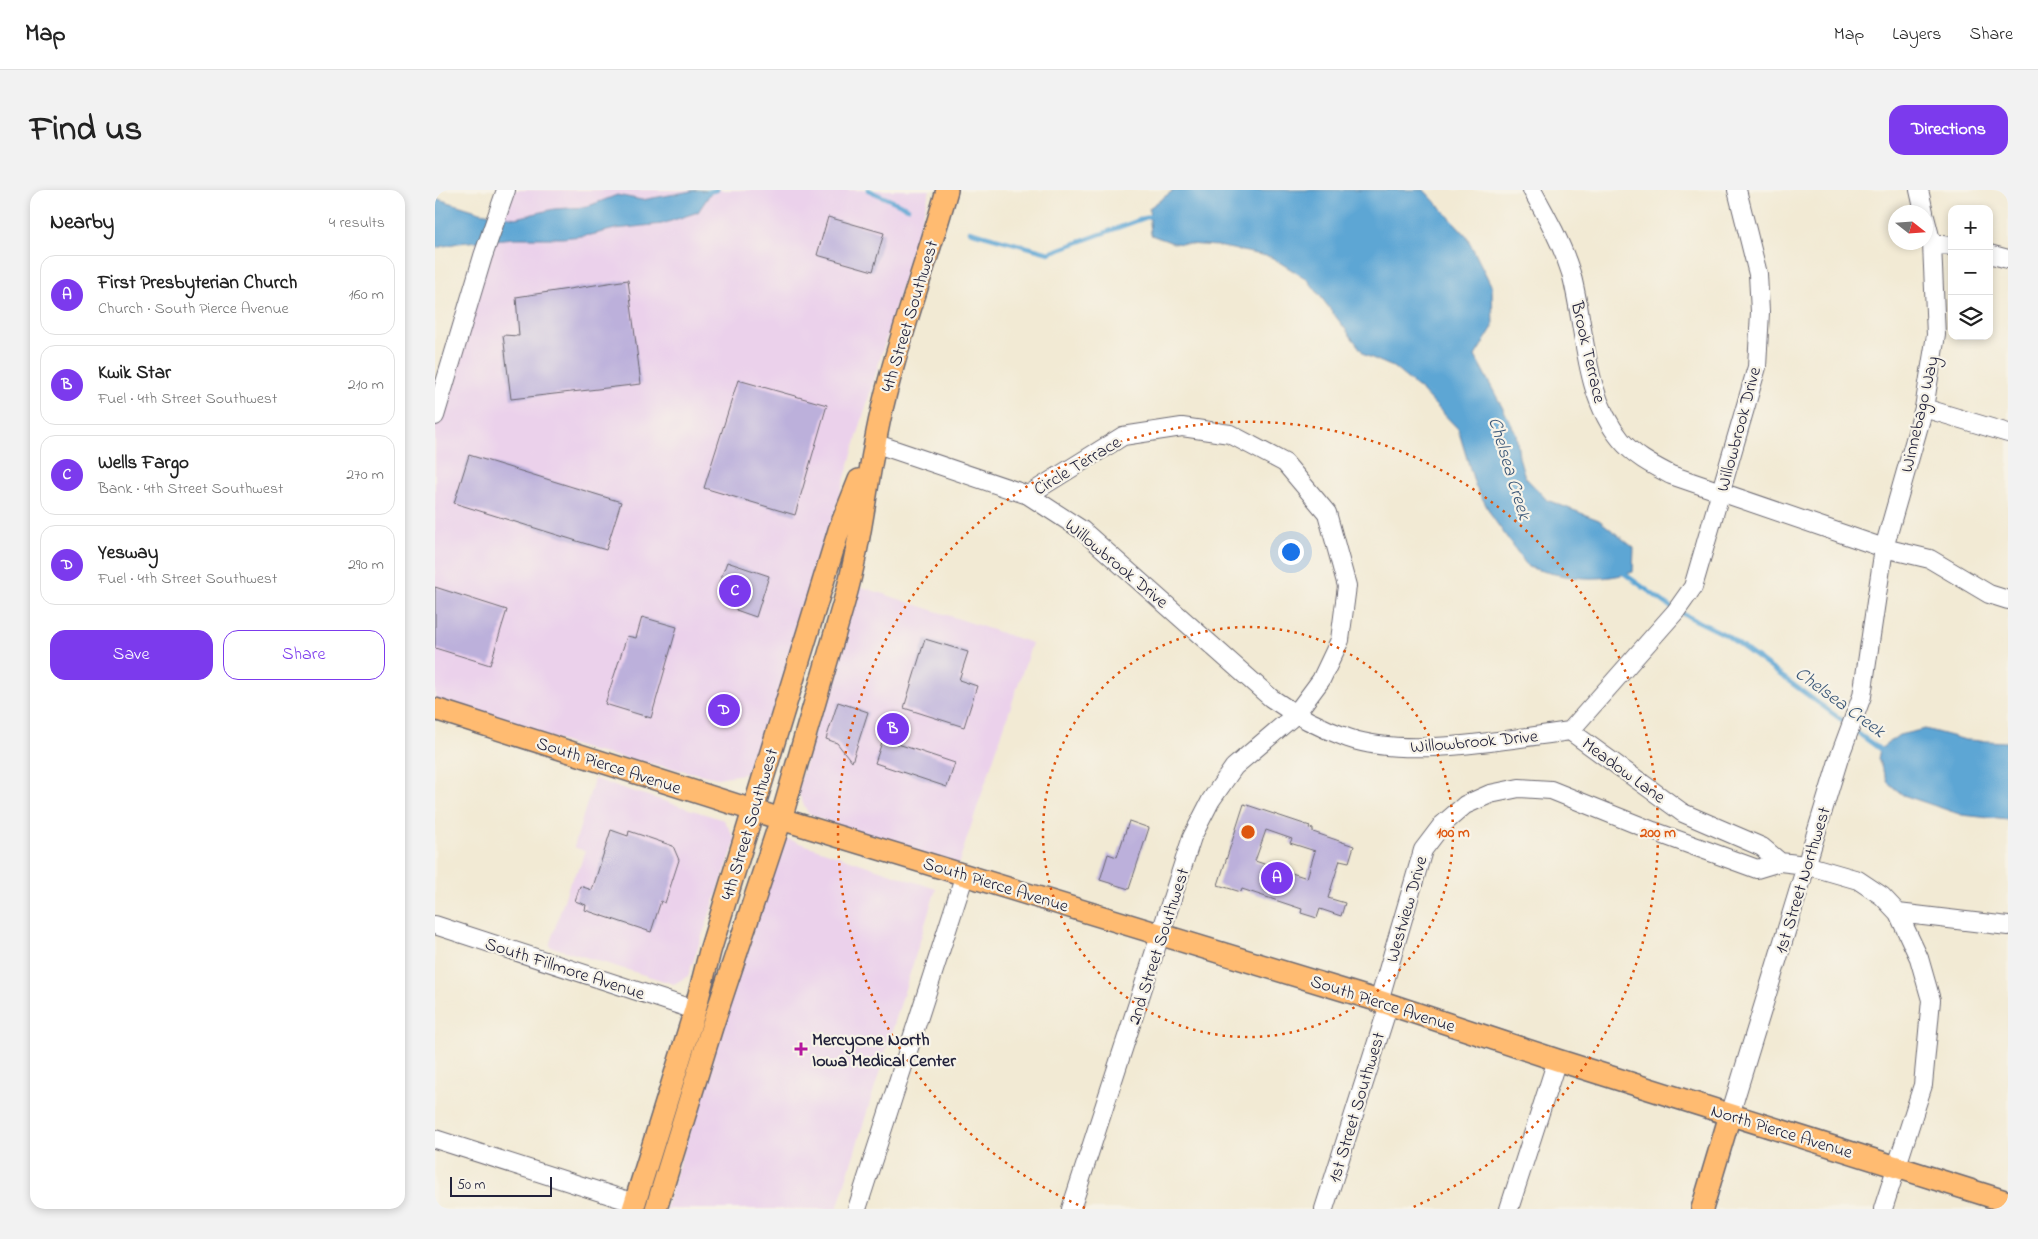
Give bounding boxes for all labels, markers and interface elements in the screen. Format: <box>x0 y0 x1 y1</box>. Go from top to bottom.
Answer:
text: Map <box>25 17 66 52</box>
text: Map <box>1834 22 1864 48</box>
text: Layers <box>1892 22 1942 48</box>
text: Share <box>1970 22 2013 48</box>
text: Find us <box>30 105 142 156</box>
button: Directions <box>1889 105 2008 155</box>
north arrow <box>1888 205 1933 250</box>
map controls <box>1948 205 1993 340</box>
button: + <box>1948 205 1993 250</box>
text: Nearby <box>50 208 114 238</box>
text: 4 results <box>329 211 385 235</box>
street label: 4th Street Southwest <box>875 238 946 396</box>
button: − <box>1948 250 1993 295</box>
text: First Presbyterian Church <box>98 270 297 297</box>
text: A <box>62 283 72 307</box>
text: 160 m <box>349 283 384 307</box>
button: layers <box>1948 295 1993 340</box>
text: Church · South Pierce Avenue <box>98 297 289 321</box>
street label: Brook Terrace <box>1563 298 1612 407</box>
street label: Winnebago Way <box>1895 354 1948 475</box>
text: Kwik Star <box>98 360 171 387</box>
street label: Willowbrook Drive <box>1711 363 1769 495</box>
text: B <box>62 373 72 397</box>
text: 210 m <box>348 373 384 397</box>
text: Fuel · 4th Street Southwest <box>98 387 277 411</box>
water label: Chelsea Creek <box>1480 414 1537 524</box>
street label: Circle Terrace <box>1030 430 1127 503</box>
text: Wells Fargo <box>98 450 189 477</box>
text: C <box>63 463 71 487</box>
text: 270 m <box>346 463 384 487</box>
text: Bank · 4th Street Southwest <box>98 477 283 501</box>
street label: Willowbrook Drive <box>1058 513 1174 616</box>
your location <box>1278 539 1304 565</box>
text: Yesway <box>98 540 158 567</box>
text: D <box>61 553 73 577</box>
text: 290 m <box>348 553 384 577</box>
text: Fuel · 4th Street Southwest <box>98 567 277 591</box>
pin: C <box>719 572 751 610</box>
button: Save <box>50 630 213 680</box>
button: Share <box>223 630 385 680</box>
water label: Chelsea Creek <box>1789 661 1891 745</box>
pin: D <box>708 691 740 729</box>
pin: B <box>877 710 909 748</box>
street label: Willowbrook Drive <box>1409 724 1540 762</box>
street label: South Pierce Avenue <box>533 731 685 803</box>
street label: Meadow Lane <box>1576 732 1671 811</box>
street label: 4th Street Southwest <box>715 746 786 904</box>
street label: 1st Street Northwest <box>1769 804 1839 957</box>
text: 100 m <box>1436 822 1470 844</box>
text: 200 m <box>1639 822 1676 844</box>
centre of rings <box>1239 823 1257 841</box>
street label: South Pierce Avenue <box>919 851 1072 921</box>
street label: Westview Drive <box>1380 853 1436 966</box>
pin: A <box>1261 859 1293 897</box>
street label: 2nd Street Southwest <box>1122 865 1197 1028</box>
street label: South Fillmore Avenue <box>481 932 648 1008</box>
street label: South Pierce Avenue <box>1307 969 1459 1041</box>
place label: MercyOne North Iowa Medical Center <box>812 1028 956 1075</box>
street label: 1st Street Southwest <box>1323 1029 1393 1186</box>
marker: MercyOne North Iowa Medical Center <box>794 1042 808 1056</box>
street label: North Pierce Avenue <box>1707 1099 1856 1167</box>
scale bar <box>450 1174 553 1197</box>
text: 50 m <box>457 1175 485 1196</box>

